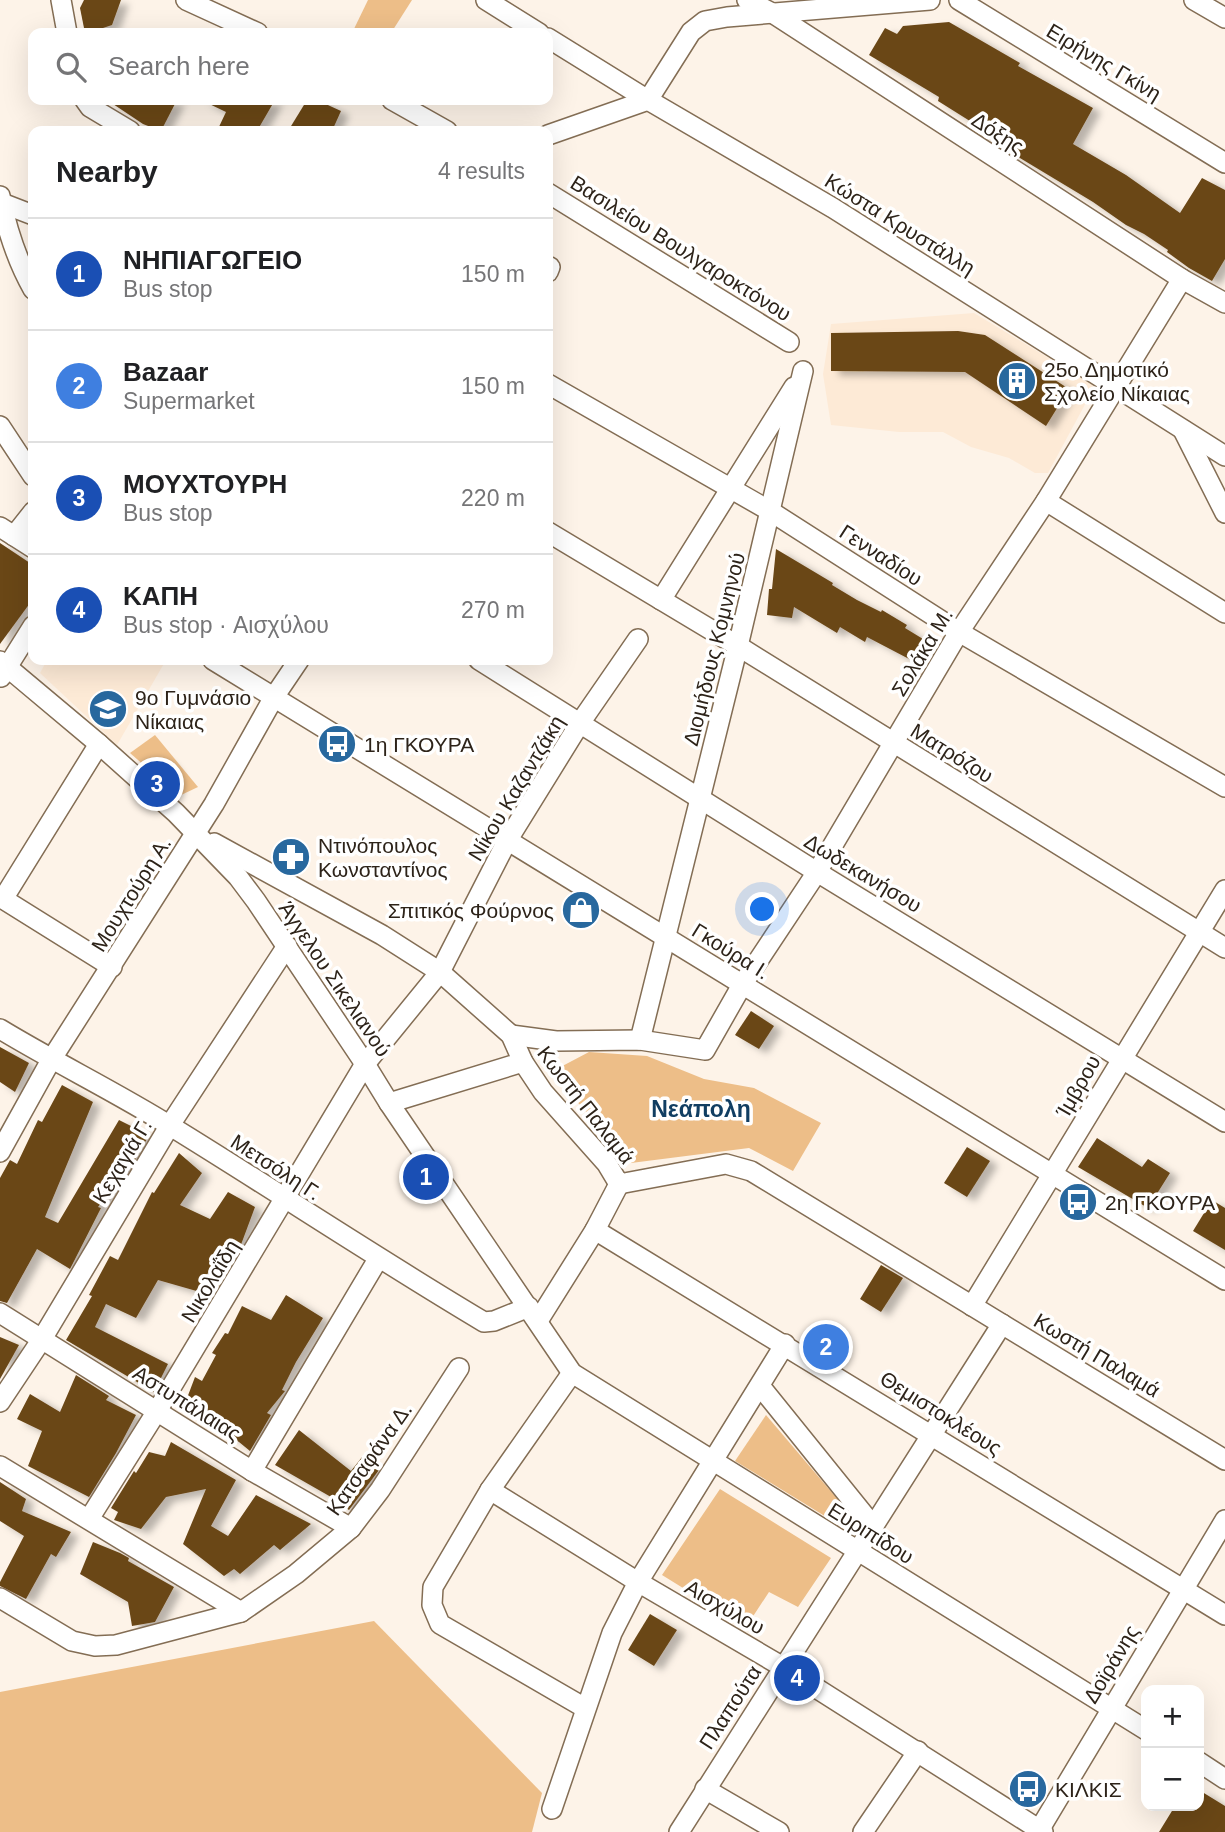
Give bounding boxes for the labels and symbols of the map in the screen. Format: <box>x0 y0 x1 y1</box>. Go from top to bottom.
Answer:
street label: Ειρήνης Γκίνη <box>1043 19 1165 105</box>
street label: Δόξης <box>968 108 1028 158</box>
street label: Κώστα Κρυστάλλη <box>821 169 979 279</box>
street label: Βασιλείου Βουλγαροκτόνου <box>567 171 795 325</box>
place label: 25o Δημοτικό Σχολείο Νίκαιας <box>1044 358 1190 405</box>
building icon: 25o Δημοτικό Σχολείο Νίκαιας <box>996 360 1038 402</box>
street label: Γενναδίου <box>835 520 927 590</box>
street label: Διομήδους Κομνηνού <box>679 550 749 748</box>
street label: Σολάκα Μ. <box>887 604 957 700</box>
place label: 9ο Γυμνάσιο Νίκαιας <box>135 686 251 733</box>
school or university icon: 9ο Γυμνάσιο Νίκαιας <box>87 688 129 730</box>
street label: Νίκου Καζαντζάκη <box>463 711 569 865</box>
street label: Ματρόζου <box>907 719 997 787</box>
bus stop icon: 1η ΓΚΟΥΡΑ <box>316 723 358 765</box>
place label: 1η ΓΚΟΥΡΑ <box>364 733 474 756</box>
pin: 3 <box>134 758 180 810</box>
street label: Δωδεκανήσου <box>800 829 926 917</box>
street label: Μουχτούρη Α. <box>87 832 175 956</box>
place label: Ντινόπουλος Κωνσταντίνος <box>318 834 448 881</box>
pharmacy icon: Ντινόπουλος Κωνσταντίνος <box>270 836 312 878</box>
shop icon: Σπιτικός Φούρνος <box>560 889 602 931</box>
your location <box>745 892 779 926</box>
street label: Άγγελου Σικελιανού <box>275 897 395 1061</box>
place label: Σπιτικός Φούρνος <box>388 899 554 922</box>
street label: Γκούρα Ι. <box>688 918 774 984</box>
street label: Κωστή Παλαμά <box>533 1042 639 1168</box>
street label: Ίμβρου <box>1051 1051 1105 1122</box>
district label: Νεάπολη <box>651 1096 751 1122</box>
street label: Κεχαγιά Γ. <box>88 1115 156 1207</box>
street label: Μετσόλη Γ. <box>227 1130 325 1204</box>
pin: 1 <box>403 1151 449 1203</box>
bus stop icon: 2η ΓΚΟΥΡΑ <box>1057 1181 1099 1223</box>
place label: 2η ΓΚΟΥΡΑ <box>1105 1191 1215 1214</box>
street label: Νικολαΐδη <box>177 1236 243 1326</box>
street label: Κωστή Παλαμά <box>1030 1308 1164 1402</box>
pin: 2 <box>803 1321 849 1373</box>
street label: Αστυπάλαιας <box>129 1361 245 1445</box>
street label: Θεμιστοκλέους <box>876 1366 1006 1460</box>
street label: Κατσαφάνα Δ. <box>322 1398 416 1520</box>
street label: Ευριπίδου <box>824 1498 918 1568</box>
street label: Αισχύλου <box>681 1575 769 1639</box>
street label: Δοϊράνης <box>1079 1621 1143 1707</box>
pin: 4 <box>774 1652 820 1704</box>
street label: Πλαπούτα <box>694 1661 766 1753</box>
bus stop icon: ΚΙΛΚΙΣ <box>1007 1768 1049 1810</box>
place label: ΚΙΛΚΙΣ <box>1055 1778 1122 1801</box>

